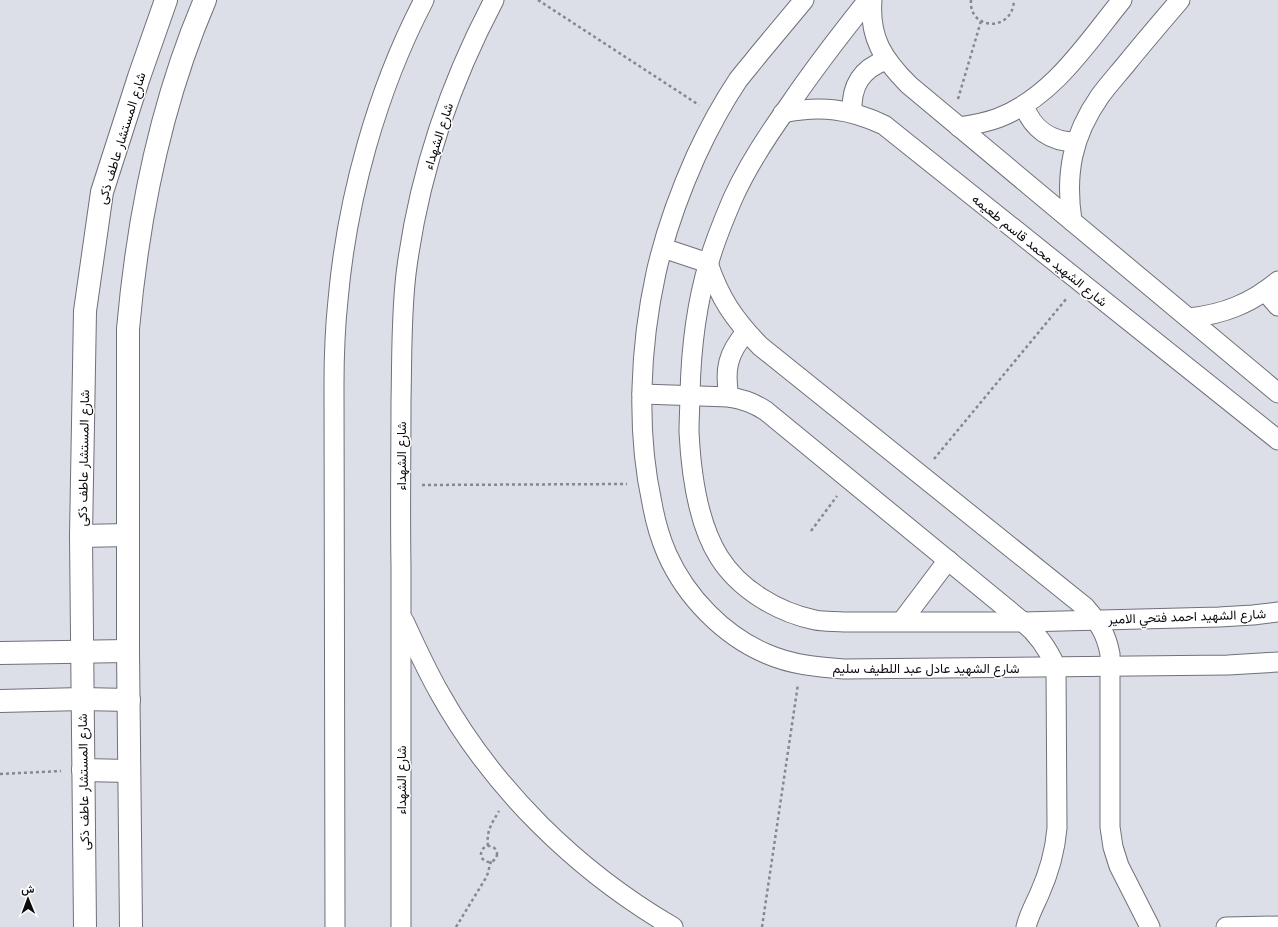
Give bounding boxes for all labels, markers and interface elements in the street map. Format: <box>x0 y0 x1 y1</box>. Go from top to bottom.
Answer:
street label: شارع المستشار عاطف ذكى <box>93 70 151 206</box>
street label: شارع الشهداء <box>420 101 458 172</box>
street label: شارع الشهيد محمد قاسم طعيمه <box>968 190 1111 311</box>
street label: شارع المستشار عاطف ذكى <box>74 389 94 527</box>
street label: شارع الشهداء <box>393 421 411 491</box>
street label: شارع الشهيد احمد فتحي الامير <box>1107 605 1266 630</box>
street label: شارع الشهيد عادل عبد اللطيف سليم <box>833 660 1019 678</box>
street label: شارع المستشار عاطف ذكى <box>74 713 94 851</box>
street label: شارع الشهداء <box>393 745 411 815</box>
north arrow <box>8 879 48 919</box>
text: ش <box>21 882 35 896</box>

